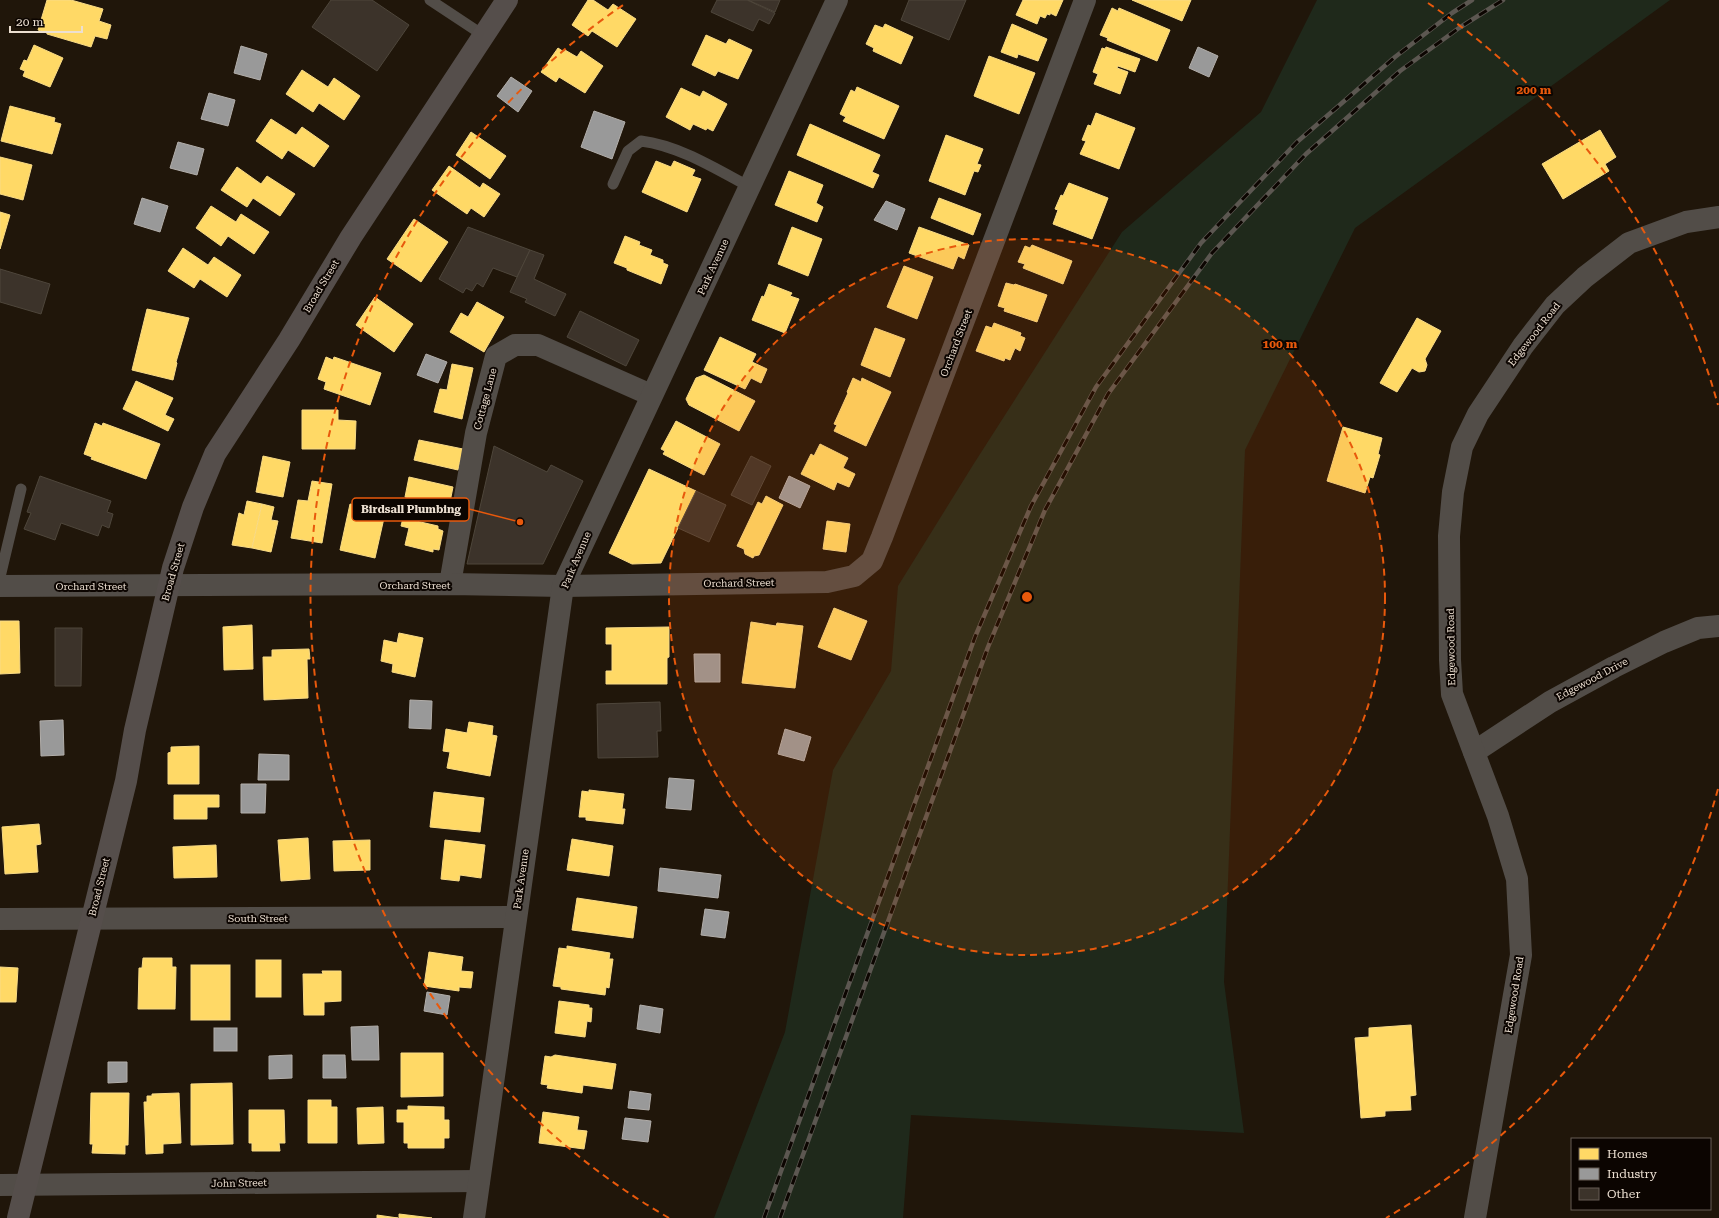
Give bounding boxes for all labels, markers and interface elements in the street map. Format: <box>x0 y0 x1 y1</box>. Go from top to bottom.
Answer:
scale bar <box>10 8 82 34</box>
text: 20 m <box>16 15 43 29</box>
text: 200 m <box>1517 83 1552 97</box>
street label: Park Avenue <box>695 237 731 297</box>
street label: Broad Street <box>301 257 341 314</box>
street label: Edgewood Road <box>1506 300 1563 368</box>
street label: Orchard Street <box>938 308 974 378</box>
text: 100 m <box>1263 337 1298 351</box>
street label: Cottage Lane <box>471 366 499 431</box>
callout: Birdsall Plumbing <box>352 498 469 521</box>
text: Birdsall Plumbing <box>361 503 461 516</box>
street label: Park Avenue <box>559 530 593 590</box>
street label: Broad Street <box>159 542 187 602</box>
street label: Orchard Street <box>703 577 775 589</box>
street label: Orchard Street <box>379 580 451 591</box>
street label: Orchard Street <box>55 581 127 592</box>
centre of rings <box>1020 590 1034 604</box>
street label: Edgewood Road <box>1445 608 1457 686</box>
street label: Edgewood Drive <box>1555 655 1630 702</box>
street label: Park Avenue <box>511 848 531 910</box>
street label: Broad Street <box>86 856 112 917</box>
street label: South Street <box>228 913 288 924</box>
street label: Edgewood Road <box>1503 955 1526 1034</box>
legend <box>1571 1138 1711 1210</box>
text: Homes <box>1607 1147 1648 1161</box>
text: Industry <box>1607 1167 1658 1181</box>
street label: John Street <box>211 1177 267 1189</box>
text: Other <box>1607 1187 1640 1201</box>

